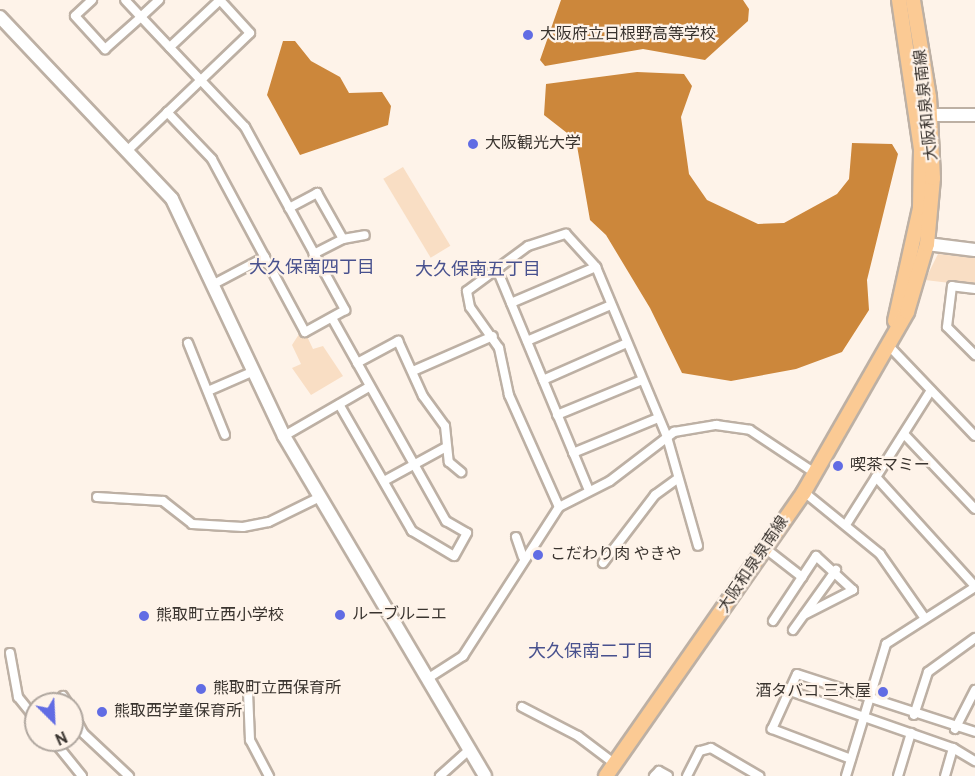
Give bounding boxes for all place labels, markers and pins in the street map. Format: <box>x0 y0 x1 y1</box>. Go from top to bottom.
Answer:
place label: 大阪府立日根野高等学校 <box>540 25 716 45</box>
marker: 大阪府立日根野高等学校 <box>521 28 535 42</box>
place label: 大阪観光大学 <box>485 134 581 154</box>
marker: 大阪観光大学 <box>466 137 480 151</box>
place label: 喫茶マミー <box>850 456 930 476</box>
marker: 喫茶マミー <box>831 459 845 473</box>
place label: こだわり肉 やきや <box>550 545 682 565</box>
marker: こだわり肉 やきや <box>531 548 545 562</box>
place label: ルーブルニエ <box>352 605 448 625</box>
place label: 熊取町立西小学校 <box>156 606 284 626</box>
marker: ルーブルニエ <box>333 608 347 622</box>
marker: 熊取町立西小学校 <box>137 609 151 623</box>
place label: 熊取町立西保育所 <box>213 679 341 699</box>
marker: 熊取町立西保育所 <box>194 682 208 696</box>
place label: 酒タバコ 三木屋 <box>755 682 871 702</box>
marker: 酒タバコ 三木屋 <box>876 685 890 699</box>
place label: 熊取西学童保育所 <box>114 702 242 722</box>
marker: 熊取西学童保育所 <box>95 705 109 719</box>

